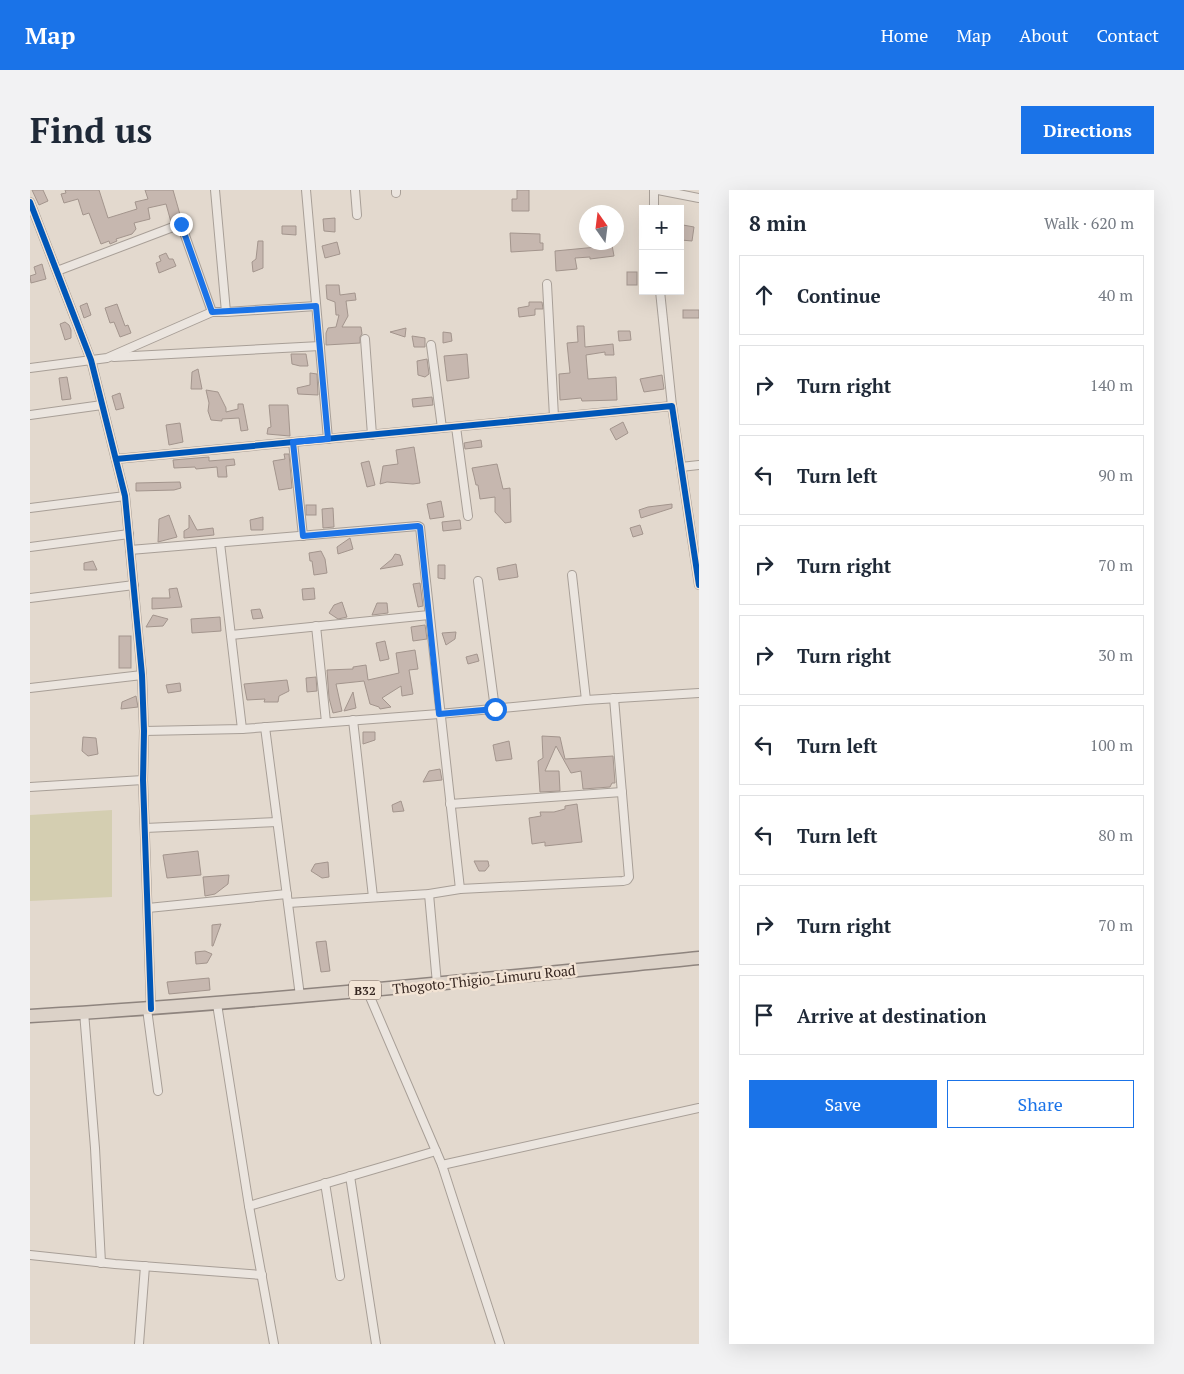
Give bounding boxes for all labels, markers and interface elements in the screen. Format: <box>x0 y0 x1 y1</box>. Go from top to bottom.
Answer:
text: Map <box>25 19 75 51</box>
text: Home <box>881 23 928 47</box>
text: Map <box>956 23 991 47</box>
text: About <box>1019 23 1068 47</box>
text: Contact <box>1096 23 1159 47</box>
button: Directions <box>1021 106 1154 154</box>
text: Find us <box>30 107 152 153</box>
north arrow <box>579 205 624 250</box>
map controls <box>639 205 684 295</box>
button: + <box>639 205 684 250</box>
text: 8 min <box>749 209 806 237</box>
text: Walk · 620 m <box>1044 212 1134 234</box>
route end <box>170 213 193 236</box>
button: − <box>639 250 684 295</box>
icon: ahead <box>750 281 778 309</box>
text: Continue <box>797 283 881 308</box>
text: 40 m <box>1098 284 1133 306</box>
icon: right <box>750 371 778 399</box>
text: Turn right <box>797 373 891 398</box>
text: 140 m <box>1090 374 1133 396</box>
icon: left <box>750 461 778 489</box>
text: Turn left <box>797 463 878 488</box>
text: 90 m <box>1098 464 1133 486</box>
icon: right <box>750 551 778 579</box>
text: Turn right <box>797 553 891 578</box>
text: 70 m <box>1098 554 1133 576</box>
icon: right <box>750 641 778 669</box>
text: Turn right <box>797 643 891 668</box>
text: 30 m <box>1098 644 1133 666</box>
route start <box>484 698 507 721</box>
icon: left <box>750 731 778 759</box>
text: Turn left <box>797 733 878 758</box>
text: 100 m <box>1090 734 1133 756</box>
icon: left <box>750 821 778 849</box>
text: Turn left <box>797 823 878 848</box>
text: 80 m <box>1098 824 1133 846</box>
icon: right <box>750 911 778 939</box>
text: Turn right <box>797 913 891 938</box>
text: 70 m <box>1098 914 1133 936</box>
street label: Thogoto-Thigio-Limuru Road <box>392 960 577 998</box>
road number: B32 <box>349 980 381 1000</box>
icon: arrive <box>750 1001 778 1029</box>
text: Arrive at destination <box>797 1003 986 1028</box>
button: Save <box>749 1080 937 1128</box>
button: Share <box>947 1080 1134 1128</box>

